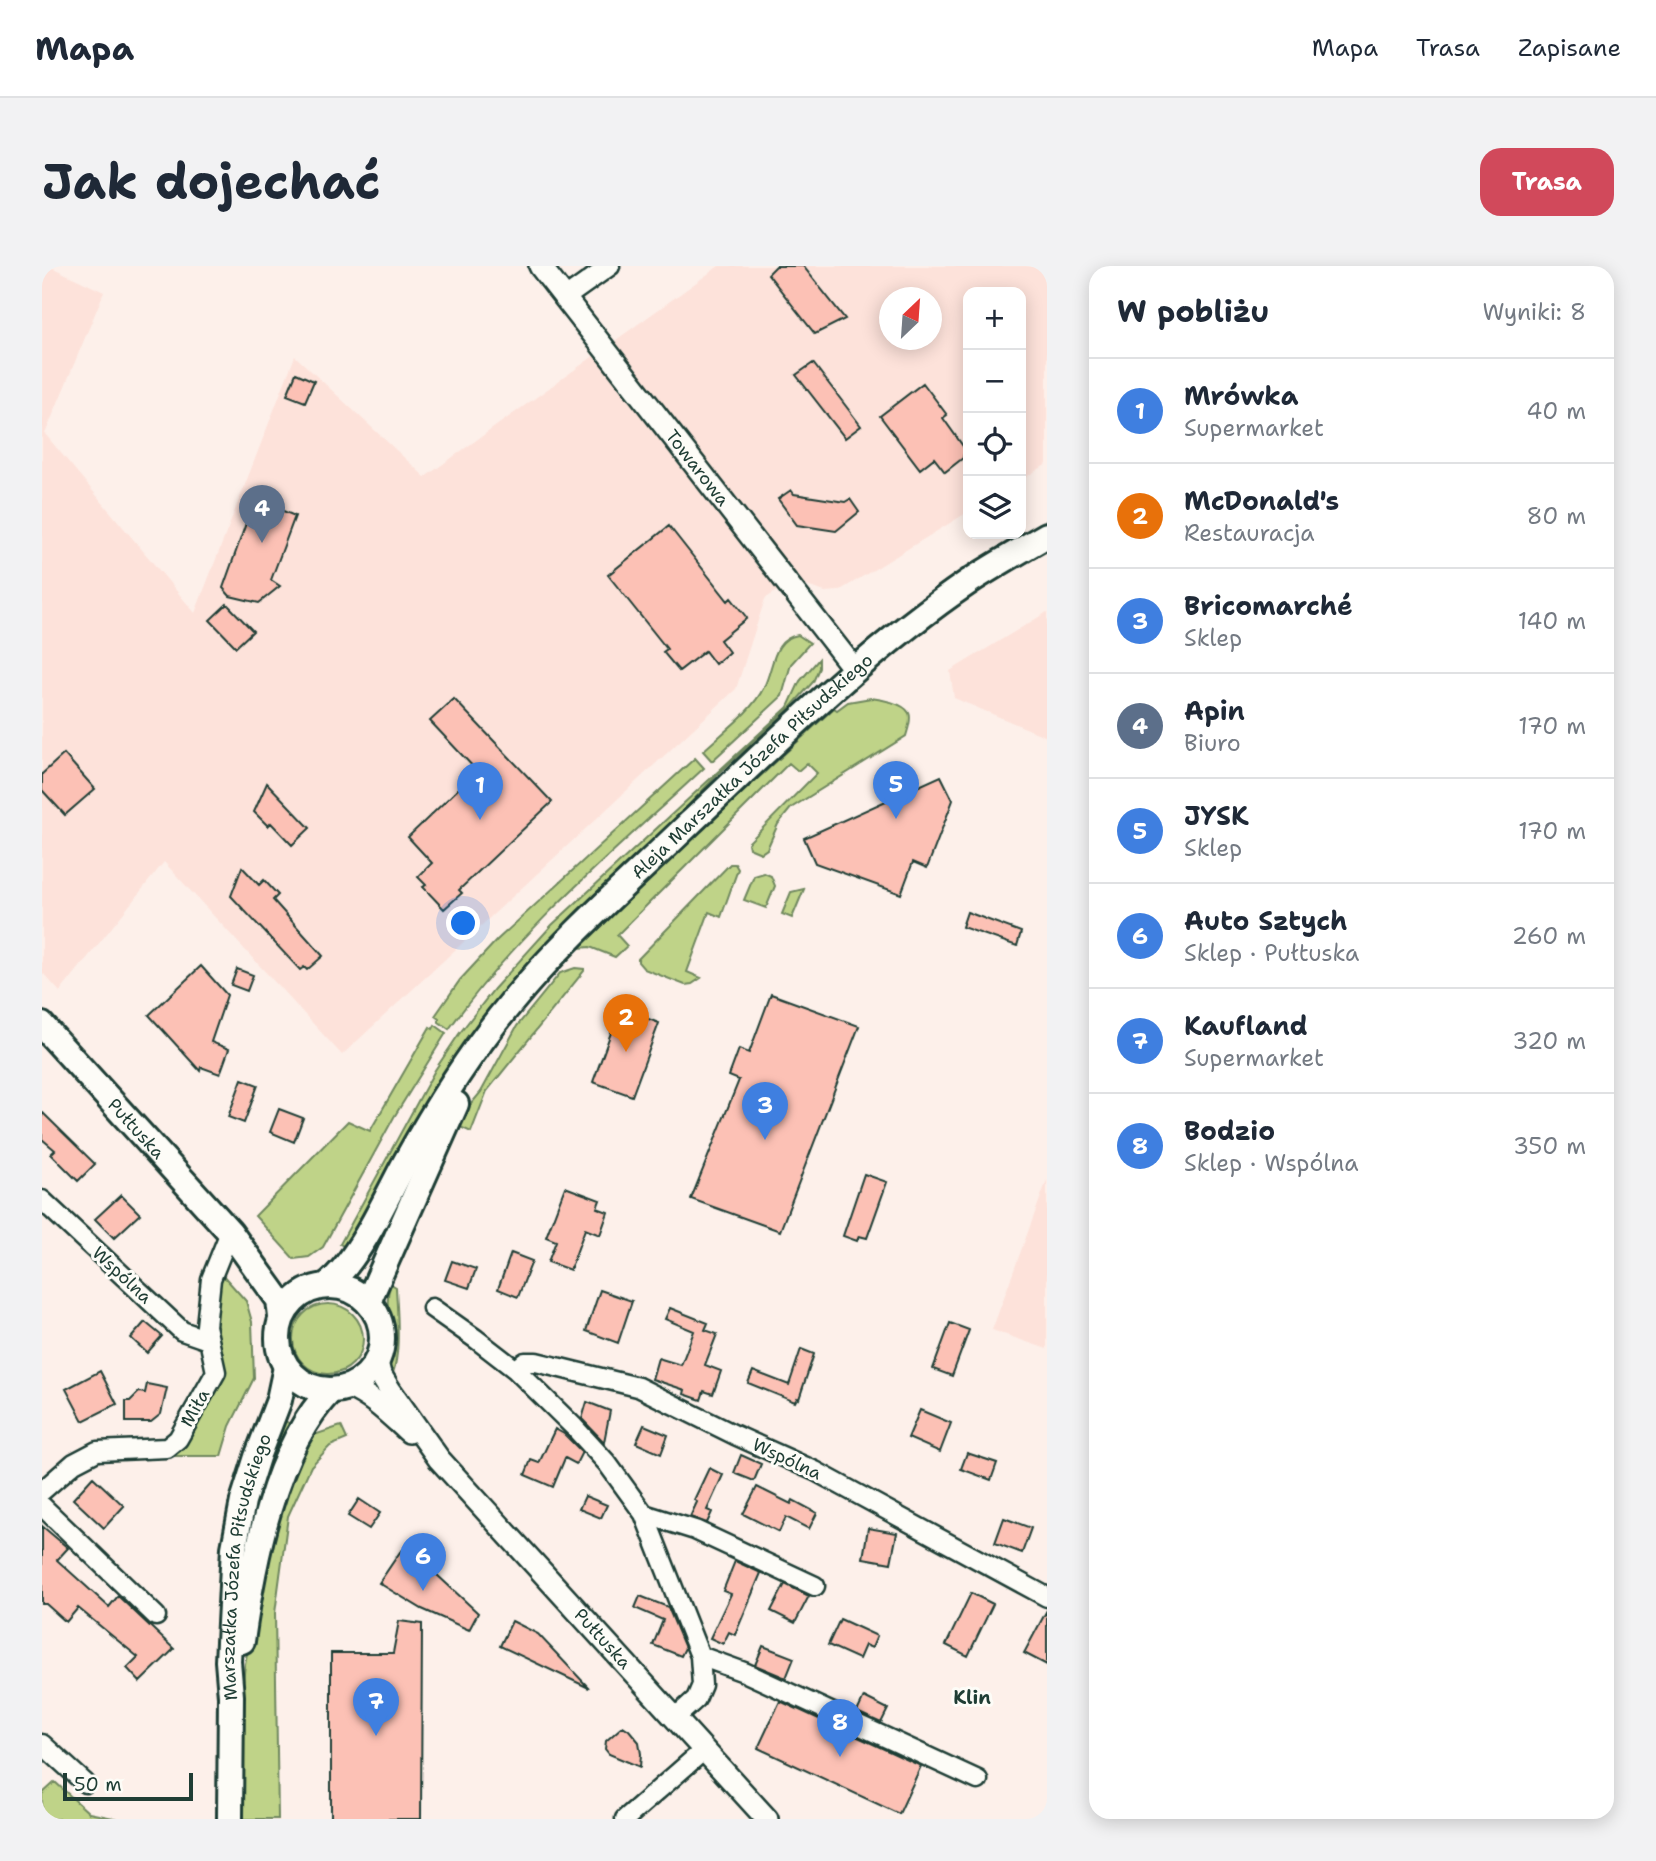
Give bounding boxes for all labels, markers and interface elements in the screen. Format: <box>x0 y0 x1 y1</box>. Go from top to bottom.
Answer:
text: Mapa <box>35 26 134 71</box>
text: Mapa <box>1312 32 1378 64</box>
text: Trasa <box>1416 32 1480 64</box>
text: Zapisane <box>1518 32 1621 64</box>
button: Trasa <box>1480 148 1614 216</box>
text: Jak dojechać <box>42 149 381 215</box>
north arrow <box>879 287 942 350</box>
map controls <box>963 287 1026 539</box>
button: + <box>963 287 1026 350</box>
text: W pobliżu <box>1117 291 1269 332</box>
text: Wyniki: 8 <box>1482 297 1586 327</box>
button: − <box>963 350 1026 413</box>
text: Mrówka <box>1184 378 1298 413</box>
text: 1 <box>1135 396 1145 426</box>
text: 40 m <box>1526 396 1586 426</box>
button: locate <box>963 413 1026 476</box>
text: Supermarket <box>1184 413 1324 443</box>
street label: Towarowa <box>660 425 735 511</box>
button: layers <box>963 476 1026 539</box>
text: McDonald's <box>1184 483 1339 518</box>
pin: 4 <box>239 485 285 543</box>
text: 2 <box>1132 501 1148 531</box>
text: 80 m <box>1527 501 1586 531</box>
text: Restauracja <box>1184 518 1315 548</box>
text: Bricomarché <box>1184 588 1353 623</box>
text: 3 <box>1132 606 1148 636</box>
text: 140 m <box>1518 606 1586 636</box>
text: Sklep <box>1184 623 1242 653</box>
street label: Aleja Marszałka Józefa Piłsudskiego <box>626 648 878 884</box>
text: Apin <box>1184 693 1245 728</box>
text: 4 <box>1132 711 1148 741</box>
text: 170 m <box>1518 711 1586 741</box>
text: Biuro <box>1184 728 1241 758</box>
pin: 5 <box>873 761 919 819</box>
pin: 1 <box>457 762 503 820</box>
text: JYSK <box>1184 798 1249 833</box>
text: 5 <box>1133 816 1147 846</box>
text: 170 m <box>1518 816 1586 846</box>
text: Sklep <box>1184 833 1242 863</box>
text: Auto Sztych <box>1184 903 1348 938</box>
your location <box>446 906 480 940</box>
text: 6 <box>1132 921 1148 951</box>
text: 260 m <box>1512 921 1586 951</box>
text: Sklep · Pułtuska <box>1184 938 1359 968</box>
pin: 2 <box>603 994 649 1052</box>
text: Kaufland <box>1184 1008 1308 1043</box>
text: 7 <box>1132 1026 1148 1056</box>
text: 320 m <box>1512 1026 1586 1056</box>
text: Supermarket <box>1184 1043 1324 1073</box>
pin: 3 <box>742 1082 788 1140</box>
street label: Pułtuska <box>102 1093 170 1164</box>
text: Bodzio <box>1184 1113 1275 1148</box>
text: 8 <box>1132 1131 1148 1161</box>
text: 350 m <box>1513 1131 1586 1161</box>
text: Sklep · Wspólna <box>1184 1148 1359 1178</box>
street label: Wspólna <box>87 1241 157 1309</box>
street label: Miła <box>175 1385 215 1431</box>
street label: Marszałka Józefa Piłsudskiego <box>216 1430 277 1702</box>
street label: Wspólna <box>748 1433 826 1485</box>
pin: 6 <box>400 1533 446 1591</box>
street label: Pułtuska <box>569 1603 637 1674</box>
pin: 7 <box>353 1678 399 1736</box>
district label: Klin <box>953 1685 991 1710</box>
pin: 8 <box>817 1699 863 1757</box>
scale bar <box>63 1770 192 1802</box>
text: 50 m <box>74 1772 122 1797</box>

